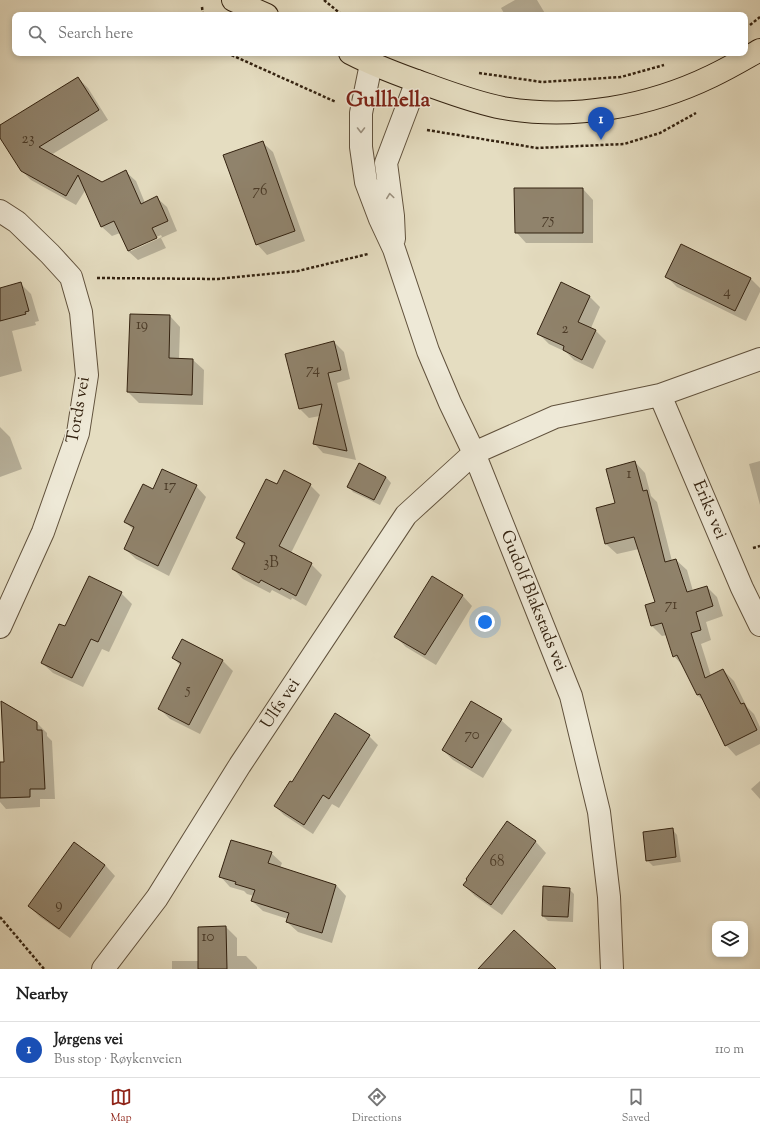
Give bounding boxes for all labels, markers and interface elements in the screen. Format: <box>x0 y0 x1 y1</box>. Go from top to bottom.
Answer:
search box <box>12 12 748 56</box>
icon: search <box>26 23 48 45</box>
text: Search here <box>58 24 133 45</box>
district label: Gullhella <box>346 86 430 116</box>
pin: 1 <box>588 107 614 140</box>
one-way arrow <box>357 127 365 133</box>
house number: 23 <box>21 129 35 150</box>
house number: 76 <box>253 181 267 202</box>
one-way arrow <box>386 193 395 199</box>
house number: 75 <box>542 210 554 231</box>
house number: 4 <box>723 282 731 303</box>
house number: 19 <box>136 315 148 336</box>
house number: 2 <box>561 319 569 340</box>
house number: 74 <box>306 360 320 381</box>
street label: Tords vei <box>61 375 97 445</box>
house number: 1 <box>626 464 632 485</box>
house number: 17 <box>164 476 177 497</box>
street label: Eriks vei <box>686 477 732 543</box>
street label: Gudolf Blakstads vei <box>494 527 572 675</box>
house number: 3B <box>263 553 279 574</box>
house number: 71 <box>665 595 677 616</box>
your location <box>475 612 495 632</box>
street label: Ulfs vei <box>255 674 307 734</box>
house number: 5 <box>184 680 191 701</box>
house number: 70 <box>464 725 480 746</box>
house number: 68 <box>490 852 504 873</box>
house number: 9 <box>55 895 63 916</box>
map controls <box>712 921 748 957</box>
button: layers <box>712 921 748 957</box>
house number: 10 <box>202 927 215 948</box>
text: Nearby <box>16 983 68 1007</box>
text: Jørgens vei <box>54 1030 123 1051</box>
text: 1 <box>27 1041 31 1059</box>
text: 110 m <box>715 1041 744 1059</box>
text: Bus stop · Røykenveien <box>54 1051 182 1069</box>
tab: Map <box>110 1086 132 1126</box>
tab: Directions <box>352 1086 402 1126</box>
tab: Saved <box>622 1086 650 1126</box>

